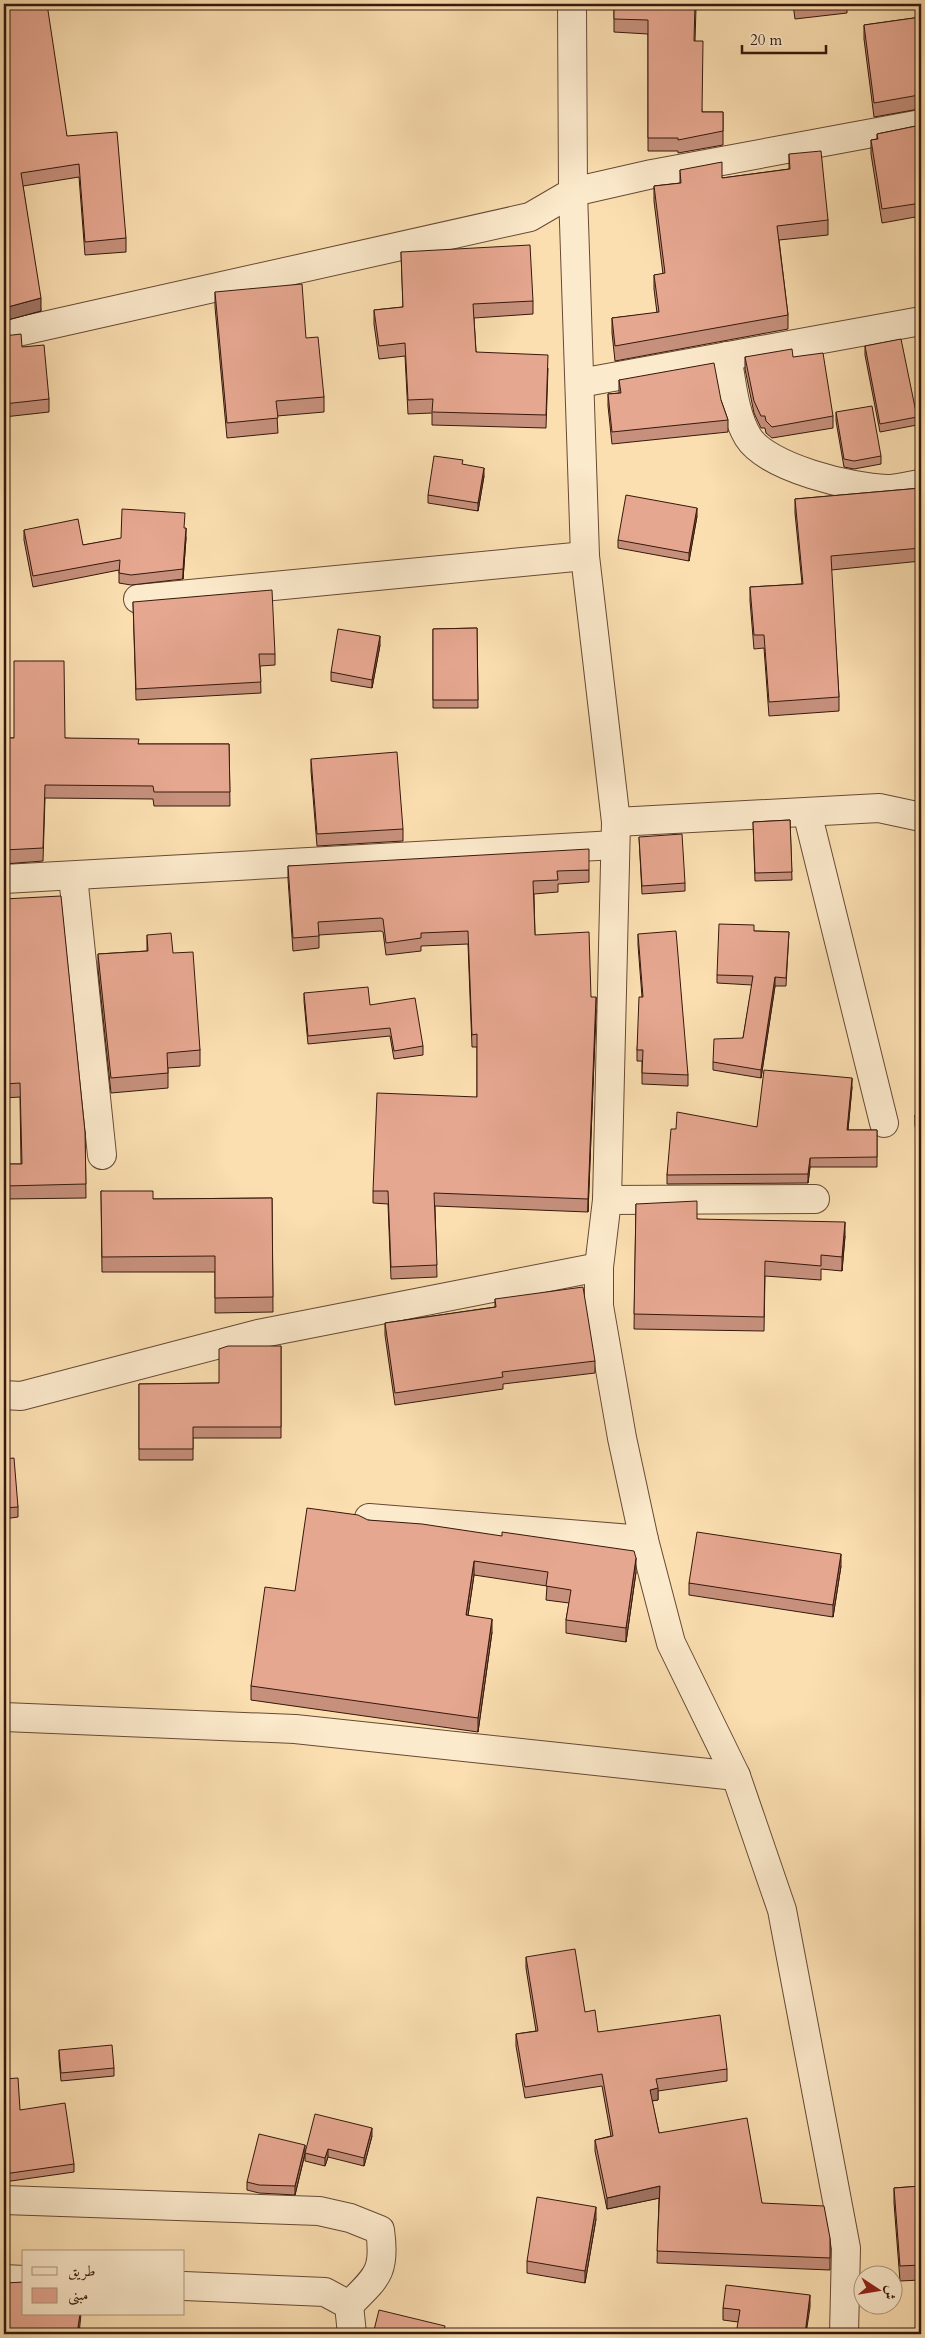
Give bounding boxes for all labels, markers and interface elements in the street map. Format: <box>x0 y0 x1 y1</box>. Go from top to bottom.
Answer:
scale bar <box>742 22 826 54</box>
text: 20 m <box>750 30 782 50</box>
legend <box>22 2250 185 2316</box>
text: طريق <box>68 2261 95 2281</box>
north arrow <box>852 2266 902 2316</box>
text: ش <box>879 2284 901 2301</box>
text: مبنى <box>68 2285 88 2306</box>

